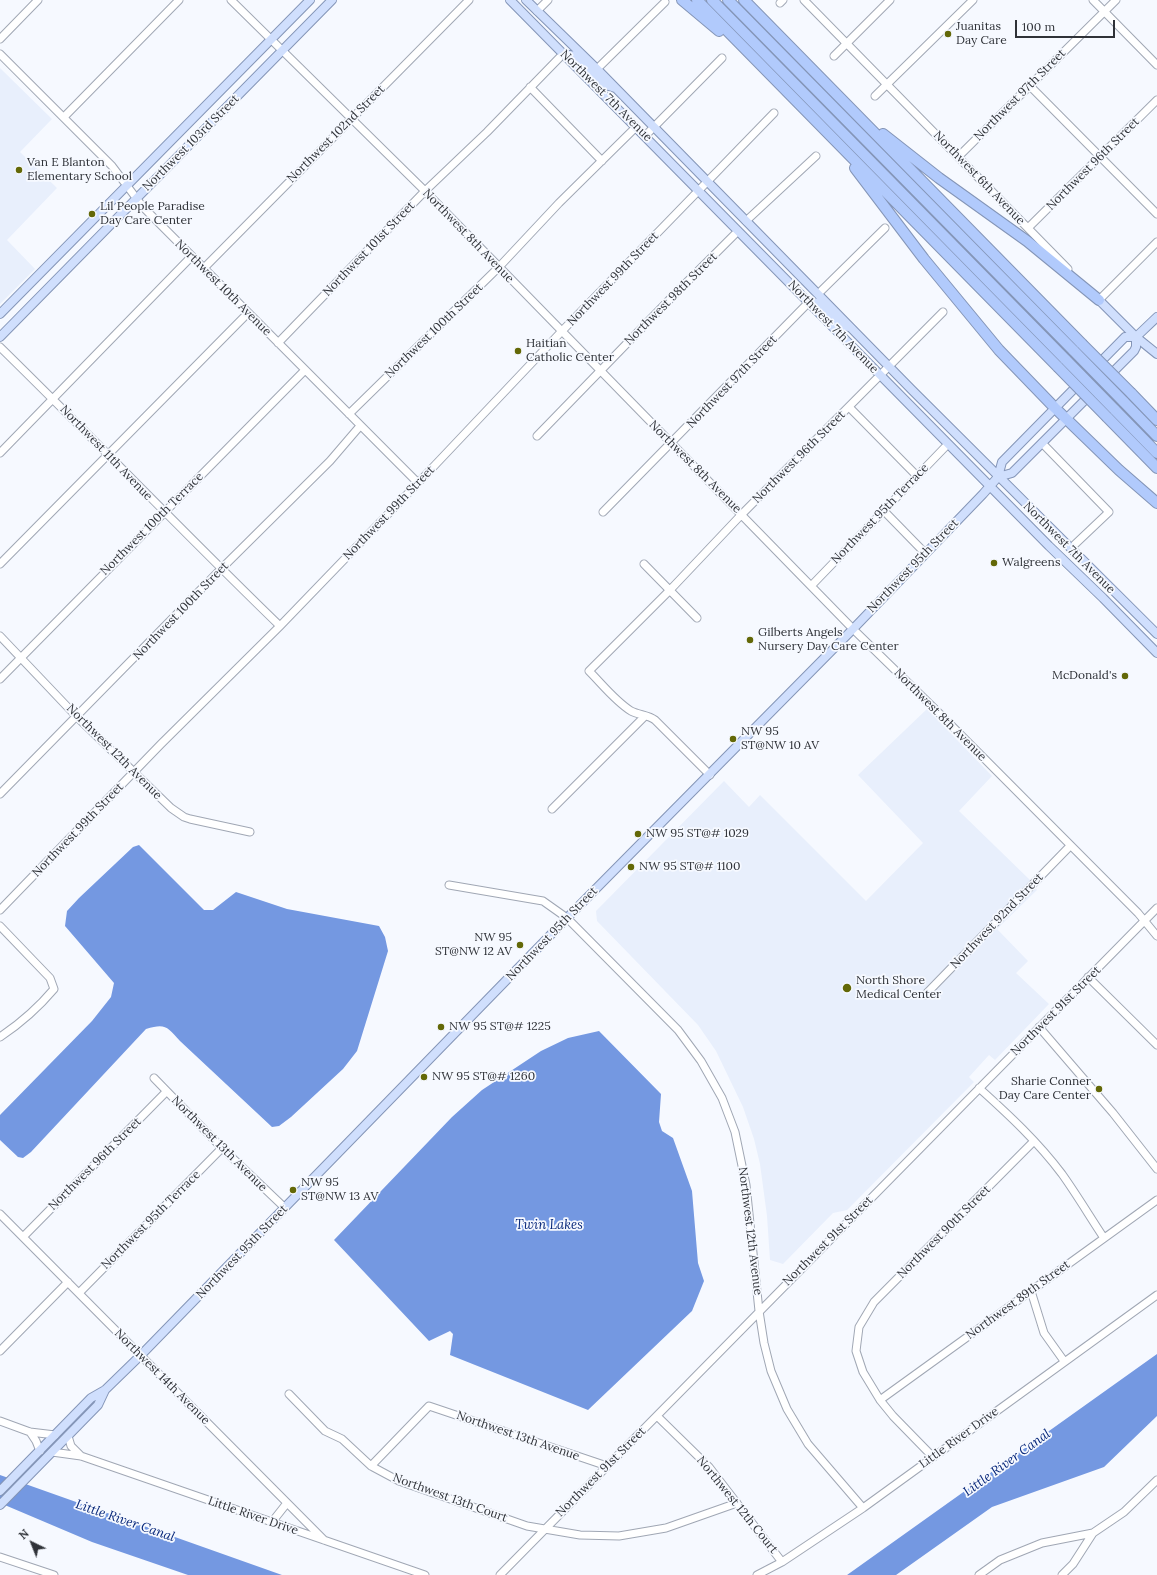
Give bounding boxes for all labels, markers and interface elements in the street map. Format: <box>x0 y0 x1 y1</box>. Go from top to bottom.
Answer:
scale bar <box>1017 12 1117 38</box>
text: 100 m <box>1022 19 1055 34</box>
place label: Juanitas Day Care <box>956 20 1007 48</box>
marker: Juanitas Day Care <box>943 29 953 39</box>
street label: Northwest 97th Street <box>971 46 1069 144</box>
street label: Northwest 7th Avenue <box>557 47 655 145</box>
street label: Northwest 102nd Street <box>284 82 388 186</box>
street label: Northwest 103rd Street <box>140 92 242 194</box>
street label: Northwest 96th Street <box>1044 115 1142 213</box>
street label: Northwest 6th Avenue <box>930 128 1028 228</box>
place label: Van E Blanton Elementary School <box>27 156 132 184</box>
marker: Van E Blanton Elementary School <box>14 165 24 175</box>
street label: Northwest 8th Avenue <box>419 186 517 286</box>
street label: Northwest 101st Street <box>320 199 418 299</box>
place label: Lil People Paradise Day Care Center <box>100 200 205 228</box>
marker: Lil People Paradise Day Care Center <box>87 209 97 219</box>
street label: Northwest 99th Street <box>564 229 662 329</box>
street label: Northwest 10th Avenue <box>172 237 274 339</box>
street label: Northwest 98th Street <box>622 250 720 348</box>
street label: Northwest 7th Avenue <box>785 278 881 376</box>
street label: Northwest 100th Street <box>382 280 486 382</box>
street label: Northwest 97th Street <box>684 333 780 431</box>
place label: Haitian Catholic Center <box>526 337 614 365</box>
marker: Haitian Catholic Center <box>513 346 523 356</box>
street label: Northwest 11th Avenue <box>57 402 155 504</box>
street label: Northwest 96th Street <box>750 408 848 506</box>
street label: Northwest 8th Avenue <box>646 418 744 516</box>
street label: Northwest 95th Terrace <box>828 461 932 567</box>
street label: Northwest 99th Street <box>340 463 438 563</box>
street label: Northwest 100th Terrace <box>98 470 206 578</box>
street label: Northwest 7th Avenue <box>1020 499 1118 597</box>
street label: Northwest 95th Street <box>864 516 962 616</box>
place label: Walgreens <box>1002 556 1060 570</box>
marker: Walgreens <box>989 558 999 568</box>
street label: Northwest 100th Street <box>130 559 232 663</box>
place label: Gilberts Angels Nursery Day Care Center <box>758 626 899 654</box>
marker: Gilberts Angels Nursery Day Care Center <box>745 635 755 645</box>
street label: Northwest 8th Avenue <box>891 666 989 764</box>
place label: McDonald's <box>1052 669 1117 683</box>
marker: McDonald's <box>1120 671 1130 681</box>
street label: Northwest 12th Avenue <box>63 701 165 803</box>
place label: NW 95 ST@NW 10 AV <box>741 725 819 753</box>
marker: NW 95 ST@NW 10 AV <box>728 734 738 744</box>
street label: Northwest 99th Street <box>29 780 127 880</box>
place label: NW 95 ST@# 1029 <box>646 827 749 841</box>
marker: NW 95 ST@# 1029 <box>633 829 643 839</box>
place label: NW 95 ST@# 1100 <box>639 860 741 874</box>
marker: NW 95 ST@# 1100 <box>626 862 636 872</box>
street label: Northwest 92nd Street <box>948 870 1046 972</box>
street label: Northwest 95th Street <box>503 884 601 984</box>
place label: NW 95 ST@NW 12 AV <box>435 931 512 959</box>
marker: NW 95 ST@NW 12 AV <box>515 940 525 950</box>
street label: Northwest 91st Street <box>1008 963 1104 1059</box>
place label: North Shore Medical Center <box>856 974 941 1002</box>
marker: North Shore Medical Center <box>841 982 853 994</box>
place label: NW 95 ST@# 1225 <box>449 1020 551 1034</box>
marker: NW 95 ST@# 1225 <box>436 1022 446 1032</box>
place label: NW 95 ST@# 1260 <box>432 1070 535 1084</box>
marker: NW 95 ST@# 1260 <box>419 1072 429 1082</box>
place label: Sharie Conner Day Care Center <box>999 1075 1091 1103</box>
marker: Sharie Conner Day Care Center <box>1094 1084 1104 1094</box>
street label: Northwest 13th Avenue <box>168 1093 270 1195</box>
street label: Northwest 96th Street <box>46 1115 144 1213</box>
street label: Northwest 12th Avenue <box>735 1166 765 1296</box>
street label: Northwest 95th Terrace <box>99 1168 203 1272</box>
place label: NW 95 ST@NW 13 AV <box>301 1176 378 1204</box>
street label: Northwest 90th Street <box>894 1182 994 1282</box>
marker: NW 95 ST@NW 13 AV <box>288 1185 298 1195</box>
street label: Northwest 91st Street <box>780 1193 876 1289</box>
street label: Northwest 95th Street <box>193 1202 291 1302</box>
water label: Twin Lakes <box>515 1217 583 1233</box>
street label: Northwest 89th Street <box>963 1257 1073 1343</box>
street label: Northwest 14th Avenue <box>111 1326 213 1428</box>
street label: Little River Drive <box>916 1404 1002 1472</box>
street label: Northwest 13th Avenue <box>455 1408 581 1464</box>
street label: Northwest 91st Street <box>553 1424 649 1520</box>
water label: Little River Canal <box>960 1426 1054 1500</box>
street label: Northwest 12th Court <box>693 1454 781 1556</box>
street label: Northwest 13th Court <box>391 1471 509 1525</box>
street label: Little River Drive <box>206 1494 300 1538</box>
water label: Little River Canal <box>73 1497 177 1545</box>
north arrow <box>12 1523 52 1563</box>
text: N <box>16 1526 32 1542</box>

